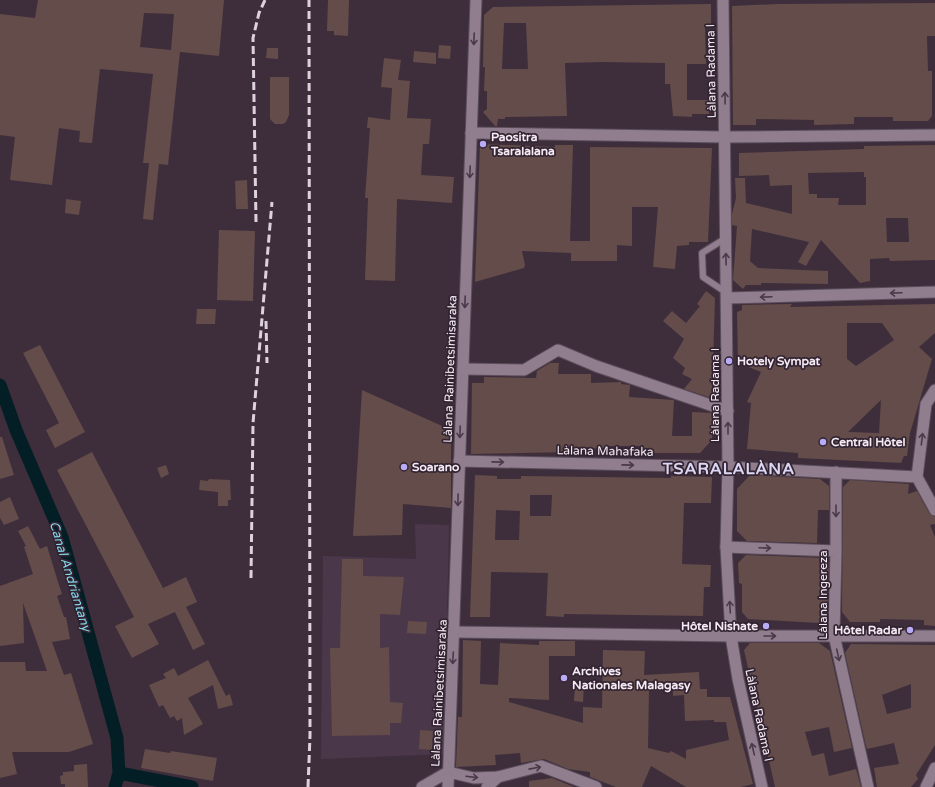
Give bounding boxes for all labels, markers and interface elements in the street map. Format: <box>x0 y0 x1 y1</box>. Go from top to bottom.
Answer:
street label: Làlana Radama I <box>703 24 719 118</box>
one-way arrow <box>471 32 478 45</box>
one-way arrow <box>721 92 728 105</box>
place label: Paositra Tsaralalana <box>490 130 555 158</box>
marker: Paositra Tsaralalana <box>478 139 488 149</box>
one-way arrow <box>466 165 474 178</box>
one-way arrow <box>723 253 730 266</box>
one-way arrow <box>890 289 903 297</box>
one-way arrow <box>760 293 773 301</box>
street label: Làlana Rainibetsimisaraka <box>440 295 460 443</box>
one-way arrow <box>461 295 469 308</box>
street label: Làlana Radama I <box>708 348 722 442</box>
place label: Hotely Sympat <box>737 354 821 369</box>
marker: Hotely Sympat <box>724 356 734 366</box>
one-way arrow <box>724 422 732 435</box>
one-way arrow <box>456 425 464 438</box>
one-way arrow <box>918 433 926 446</box>
place label: Central Hôtel <box>831 435 906 449</box>
marker: Central Hôtel <box>818 437 828 447</box>
street label: Làlana Mahafaka <box>556 443 654 459</box>
one-way arrow <box>491 458 504 466</box>
district label: TSARALALÀNA <box>662 459 795 479</box>
place label: Soarano <box>412 460 459 474</box>
one-way arrow <box>621 461 634 468</box>
marker: Soarano <box>399 462 409 472</box>
one-way arrow <box>454 493 462 506</box>
one-way arrow <box>832 504 840 517</box>
water label: Canal Andriantany <box>46 519 95 635</box>
one-way arrow <box>758 544 771 552</box>
street label: Làlana Ingereza <box>816 550 830 640</box>
one-way arrow <box>726 601 733 614</box>
street label: Làlana Rainibetsimisaraka <box>428 619 450 767</box>
place label: Hôtel Nishate <box>681 619 758 633</box>
marker: Hôtel Nishate <box>761 621 771 631</box>
place label: Hôtel Radar <box>834 623 902 637</box>
marker: Hôtel Radar <box>905 625 915 635</box>
one-way arrow <box>763 632 776 640</box>
one-way arrow <box>835 648 843 661</box>
one-way arrow <box>450 651 457 664</box>
place label: Archives Nationales Malagasy <box>572 664 691 693</box>
street label: Làlana Radama I <box>742 667 776 763</box>
marker: Archives Nationales Malagasy <box>559 673 569 683</box>
one-way arrow <box>749 743 757 756</box>
one-way arrow <box>529 763 542 771</box>
one-way arrow <box>466 773 479 781</box>

